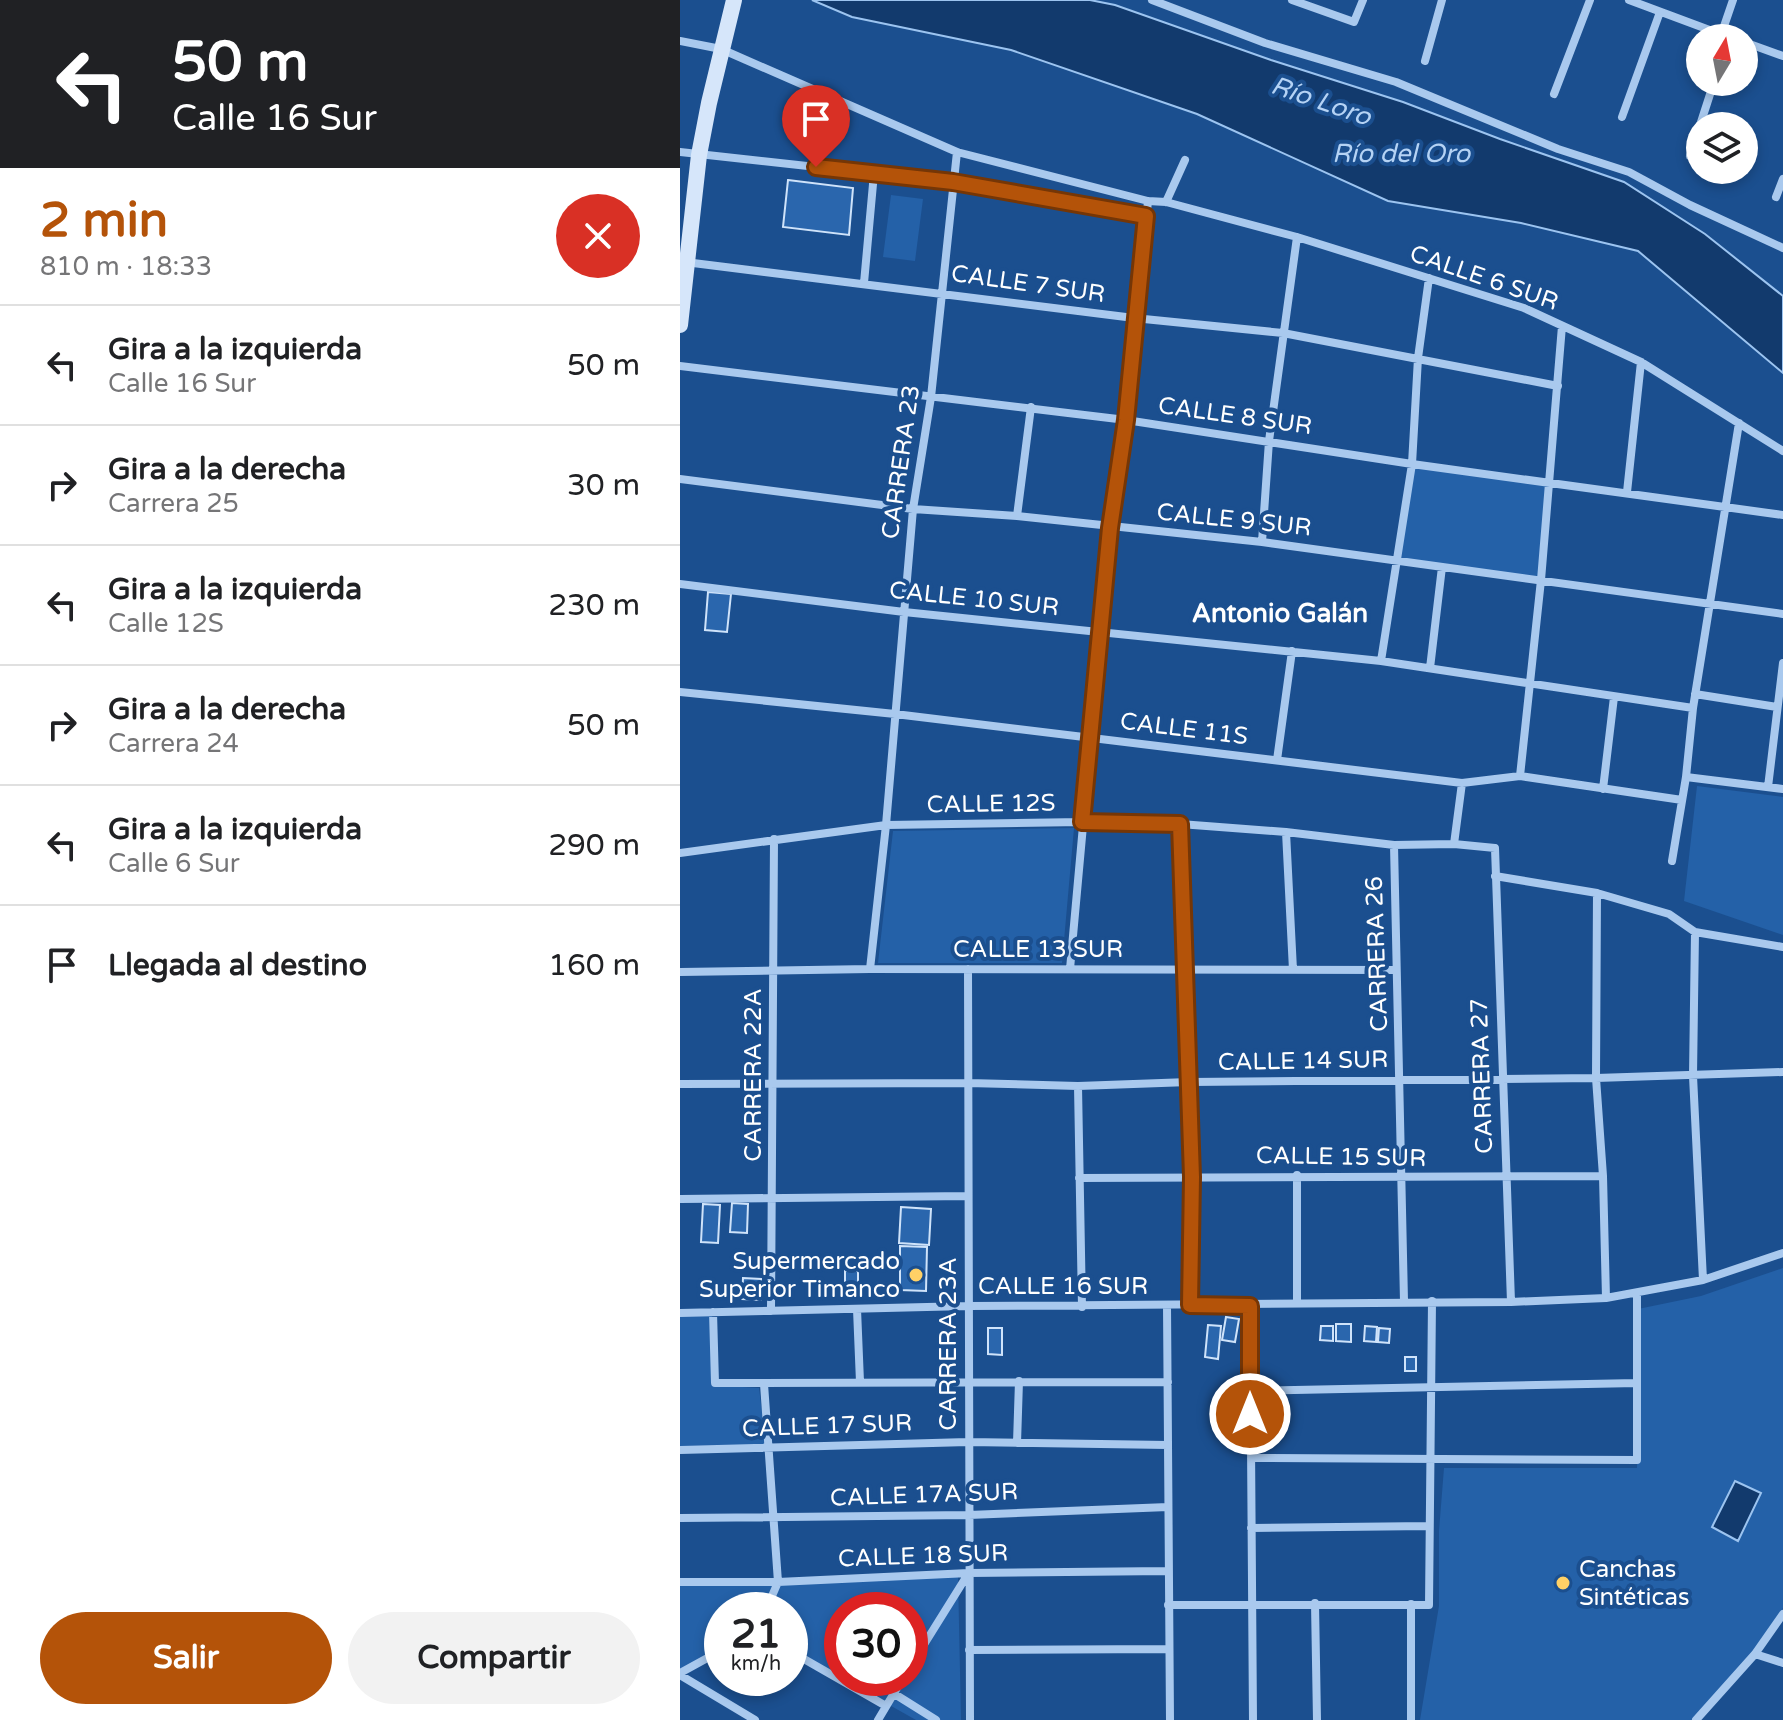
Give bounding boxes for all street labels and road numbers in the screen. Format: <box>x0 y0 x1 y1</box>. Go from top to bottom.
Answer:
street label: CALLE 6 SUR <box>1406 239 1562 317</box>
street label: CALLE 7 SUR <box>949 259 1107 309</box>
street label: CARRERA 23 <box>876 383 926 541</box>
street label: CALLE 8 SUR <box>1156 391 1314 441</box>
street label: CALLE 9 SUR <box>1155 497 1313 543</box>
street label: CALLE 10 SUR <box>888 576 1060 622</box>
street label: CALLE 11S <box>1118 707 1250 751</box>
street label: CALLE 12S <box>926 788 1056 820</box>
street label: CARRERA 26 <box>1360 876 1394 1032</box>
street label: CALLE 13 SUR <box>953 935 1123 964</box>
street label: CARRERA 22A <box>739 988 768 1162</box>
street label: CARRERA 27 <box>1465 998 1499 1154</box>
street label: CALLE 14 SUR <box>1218 1045 1388 1077</box>
street label: CALLE 15 SUR <box>1256 1141 1426 1173</box>
street label: CARRERA 23A <box>934 1257 963 1431</box>
street label: CALLE 16 SUR <box>978 1272 1148 1301</box>
street label: CALLE 17 SUR <box>741 1409 913 1443</box>
street label: CALLE 17A SUR <box>829 1477 1019 1513</box>
street label: CALLE 18 SUR <box>837 1539 1009 1573</box>

